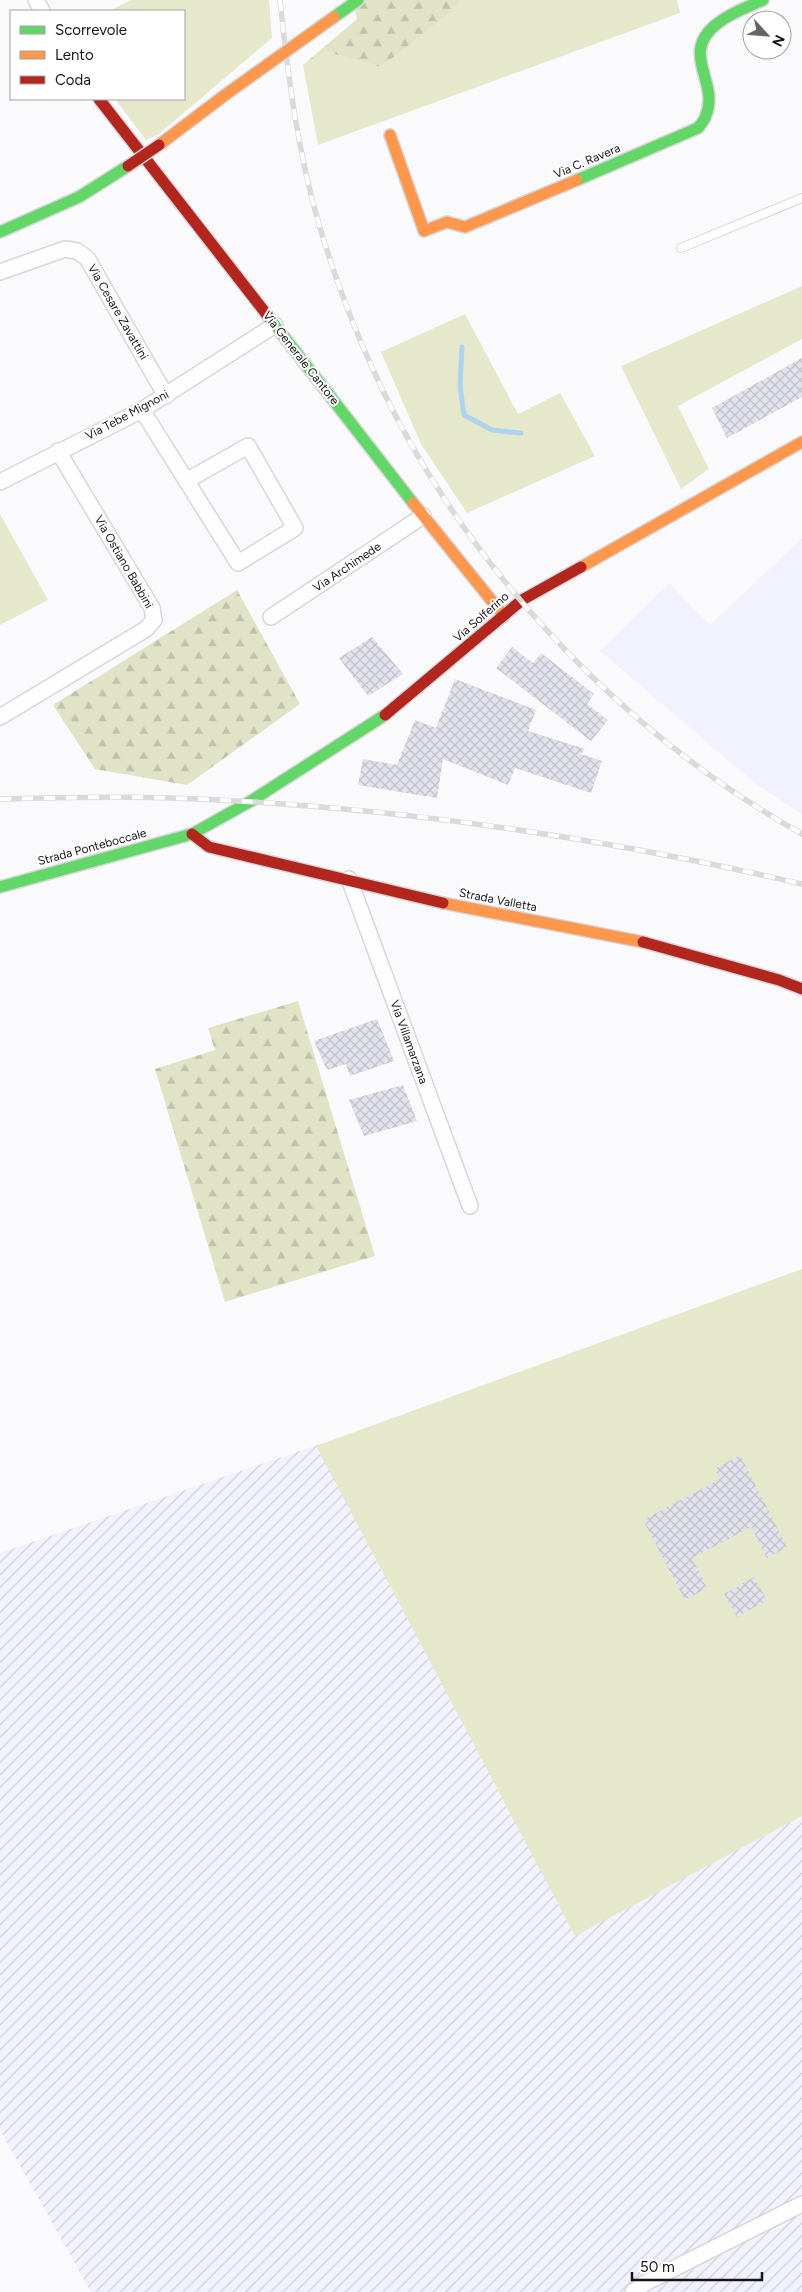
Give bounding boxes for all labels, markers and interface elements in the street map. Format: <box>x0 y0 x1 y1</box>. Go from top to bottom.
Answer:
legend <box>10 10 185 100</box>
north arrow <box>742 10 792 60</box>
text: Scorrevole <box>55 21 127 39</box>
text: N <box>768 32 788 49</box>
text: Lento <box>55 46 94 64</box>
text: Coda <box>55 71 91 89</box>
street label: Via C. Ravera <box>552 141 622 181</box>
street label: Via Cesare Zavattini <box>85 262 151 362</box>
street label: Via Generale Cantore <box>260 308 342 408</box>
street label: Via Tebe Mignoni <box>83 387 171 443</box>
street label: Via Ostiano Babbini <box>92 513 156 611</box>
street label: Via Archimede <box>310 539 384 595</box>
street label: Via Solferino <box>451 589 512 645</box>
street label: Strada Ponteboccale <box>36 826 148 868</box>
street label: Strada Valletta <box>458 886 538 914</box>
street label: Via Villamarzana <box>387 998 431 1086</box>
scale bar <box>632 2250 762 2282</box>
text: 50 m <box>640 2258 675 2276</box>

